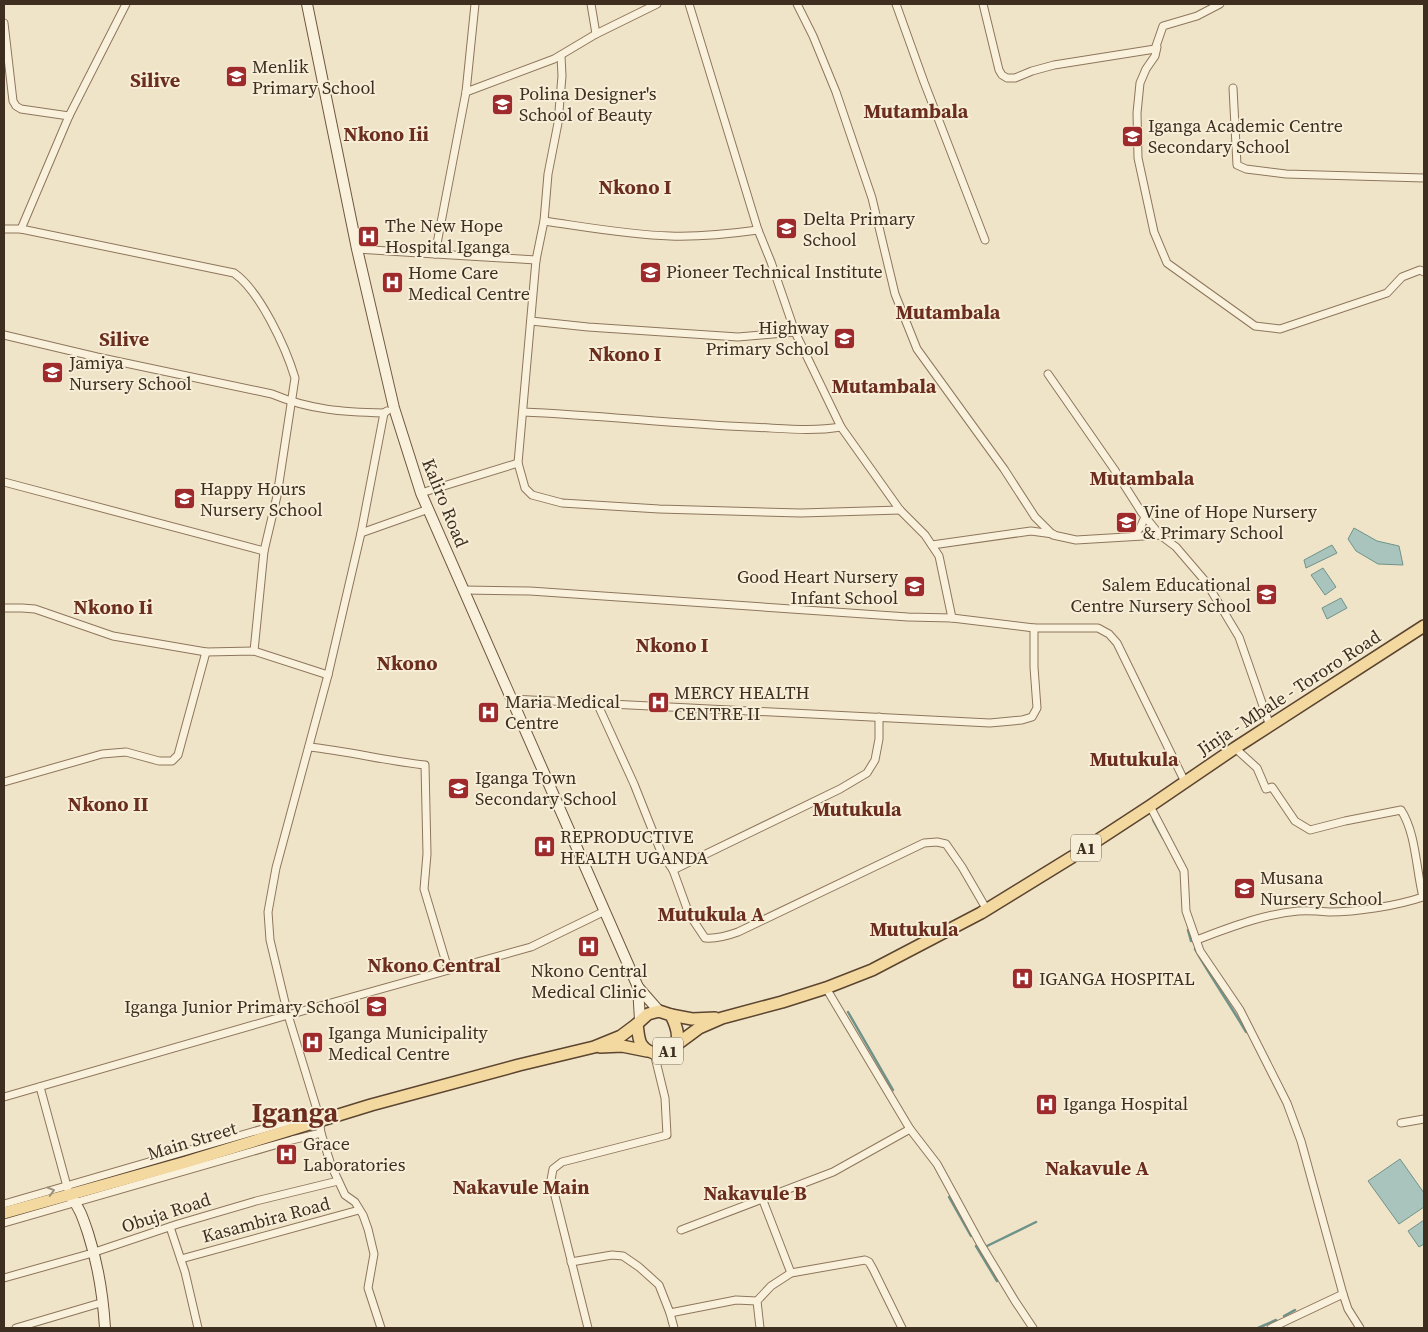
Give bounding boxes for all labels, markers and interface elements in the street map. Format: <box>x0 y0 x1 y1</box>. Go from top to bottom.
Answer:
place label: Menlik Primary School <box>252 54 375 100</box>
school or university icon: Menlik Primary School <box>224 65 248 89</box>
district label: Silive <box>130 66 180 94</box>
place label: Polina Designer's School of Beauty <box>519 81 657 127</box>
school or university icon: Polina Designer's School of Beauty <box>491 92 515 116</box>
district label: Mutambala <box>864 97 969 125</box>
place label: Iganga Academic Centre Secondary School <box>1148 113 1343 159</box>
district label: Nkono Iii <box>343 120 429 148</box>
school or university icon: Iganga Academic Centre Secondary School <box>1120 124 1144 148</box>
district label: Nkono I <box>598 173 672 201</box>
place label: Delta Primary School <box>803 206 916 252</box>
place label: The New Hope Hospital Iganga <box>385 213 511 259</box>
school or university icon: Delta Primary School <box>775 217 799 241</box>
hospital icon: The New Hope Hospital Iganga <box>357 224 381 248</box>
place label: Pioneer Technical Institute <box>666 259 883 284</box>
place label: Home Care Medical Centre <box>408 260 530 306</box>
school or university icon: Pioneer Technical Institute <box>638 260 662 284</box>
hospital icon: Home Care Medical Centre <box>380 271 404 295</box>
district label: Mutambala <box>896 298 1001 326</box>
place label: Highway Primary School <box>706 315 830 361</box>
district label: Silive <box>99 325 149 353</box>
school or university icon: Highway Primary School <box>833 326 857 350</box>
district label: Nkono I <box>588 340 662 368</box>
place label: Jamiya Nursery School <box>68 350 192 396</box>
school or university icon: Jamiya Nursery School <box>41 361 65 385</box>
district label: Mutambala <box>832 372 937 400</box>
street label: Kaliro Road <box>416 455 475 551</box>
district label: Mutambala <box>1090 464 1195 492</box>
place label: Happy Hours Nursery School <box>200 476 323 522</box>
school or university icon: Happy Hours Nursery School <box>172 487 196 511</box>
place label: Vine of Hope Nursery & Primary School <box>1143 499 1318 545</box>
school or university icon: Vine of Hope Nursery & Primary School <box>1115 510 1139 534</box>
place label: Good Heart Nursery Infant School <box>737 564 899 610</box>
place label: Salem Educational Centre Nursery School <box>1070 572 1251 618</box>
school or university icon: Good Heart Nursery Infant School <box>902 575 926 599</box>
school or university icon: Salem Educational Centre Nursery School <box>1255 583 1279 607</box>
district label: Nkono Ii <box>73 593 153 621</box>
street label: Jinja - Mbale - Tororo Road <box>1191 624 1385 762</box>
district label: Nkono I <box>635 631 709 659</box>
district label: Nkono <box>376 649 438 677</box>
place label: MERCY HEALTH CENTRE II <box>674 680 810 726</box>
place label: Maria Medical Centre <box>505 689 620 735</box>
hospital icon: MERCY HEALTH CENTRE II <box>646 691 670 715</box>
hospital icon: Maria Medical Centre <box>477 700 501 724</box>
district label: Mutukula <box>1089 745 1179 773</box>
place label: Iganga Town Secondary School <box>475 765 617 811</box>
school or university icon: Iganga Town Secondary School <box>447 776 471 800</box>
district label: Nkono II <box>68 790 149 818</box>
district label: Mutukula <box>812 795 902 823</box>
place label: REPRODUCTIVE HEALTH UGANDA <box>560 824 708 870</box>
road number: A1 <box>1071 834 1101 861</box>
hospital icon: REPRODUCTIVE HEALTH UGANDA <box>532 835 556 859</box>
place label: Musana Nursery School <box>1260 865 1383 911</box>
school or university icon: Musana Nursery School <box>1232 876 1256 900</box>
district label: Mutukula A <box>657 900 765 928</box>
district label: Mutukula <box>869 915 959 943</box>
hospital icon: Nkono Central Medical Clinic <box>577 934 601 958</box>
district label: Nkono Central <box>367 951 501 979</box>
place label: Nkono Central Medical Clinic <box>531 958 647 1004</box>
place label: IGANGA HOSPITAL <box>1039 966 1195 991</box>
hospital icon: IGANGA HOSPITAL <box>1011 967 1035 991</box>
place label: Iganga Junior Primary School <box>124 994 360 1019</box>
school or university icon: Iganga Junior Primary School <box>364 995 388 1019</box>
place label: Iganga Municipality Medical Centre <box>328 1020 488 1066</box>
hospital icon: Iganga Municipality Medical Centre <box>300 1031 324 1055</box>
road number: A1 <box>653 1038 683 1064</box>
place label: Iganga Hospital <box>1063 1091 1188 1116</box>
hospital icon: Iganga Hospital <box>1035 1092 1059 1116</box>
district label: Iganga <box>252 1093 339 1131</box>
street label: Main Street <box>144 1115 240 1166</box>
place label: Grace Laboratories <box>303 1131 406 1177</box>
hospital icon: Grace Laboratories <box>275 1142 299 1166</box>
district label: Nakavule A <box>1045 1154 1149 1182</box>
district label: Nakavule Main <box>452 1173 590 1201</box>
district label: Nakavule B <box>703 1179 807 1207</box>
one-way arrow <box>46 1186 55 1197</box>
street label: Obuja Road <box>118 1186 214 1239</box>
street label: Kasambira Road <box>199 1190 333 1249</box>

